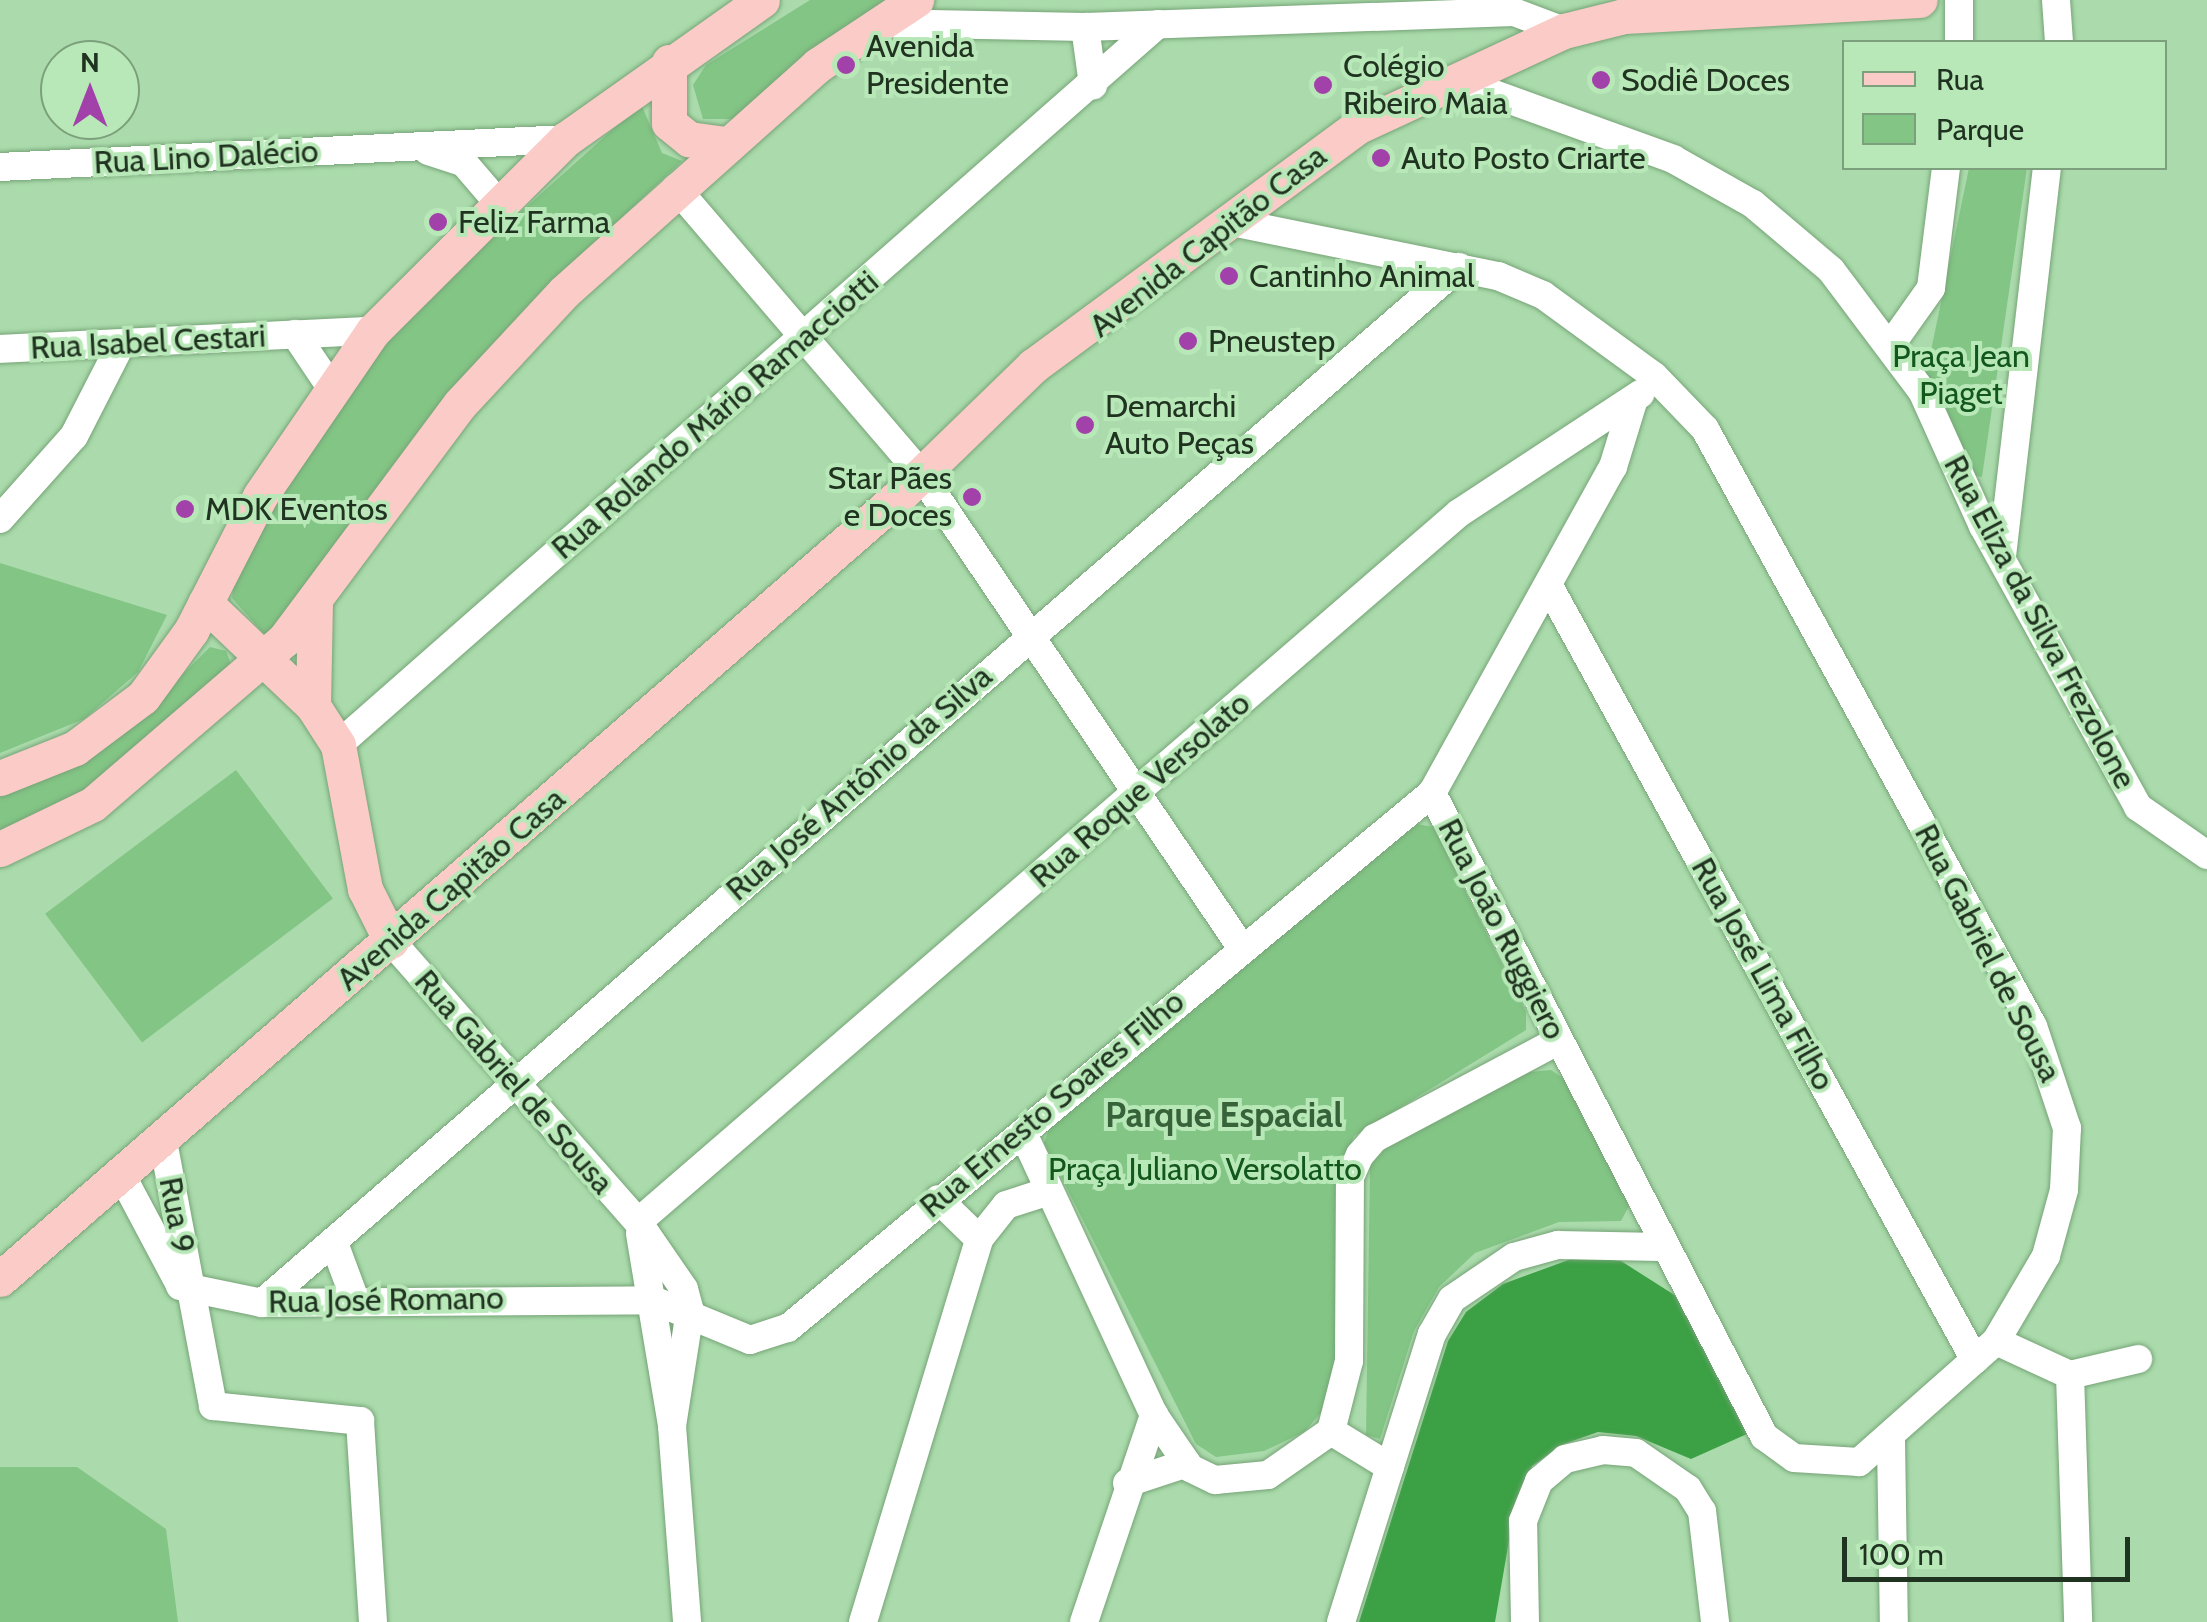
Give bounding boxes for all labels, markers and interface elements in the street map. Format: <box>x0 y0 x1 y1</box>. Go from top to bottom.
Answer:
place label: Avenida Presidente <box>866 28 1009 103</box>
north arrow <box>40 40 140 140</box>
legend <box>1842 40 2167 170</box>
text: N <box>80 45 100 79</box>
place label: Colégio Ribeiro Maia <box>1343 48 1508 123</box>
marker: Avenida Presidente <box>835 54 857 76</box>
place label: Sodiê Doces <box>1621 61 1790 99</box>
text: Rua <box>1936 61 1984 98</box>
marker: Sodiê Doces <box>1590 69 1612 91</box>
marker: Colégio Ribeiro Maia <box>1312 74 1334 96</box>
text: Parque <box>1936 111 2024 148</box>
street label: Rua Lino Dalécio <box>93 132 319 182</box>
street label: Avenida Capitão Casa <box>1082 137 1334 345</box>
place label: Auto Posto Criarte <box>1401 139 1646 177</box>
marker: Auto Posto Criarte <box>1370 147 1392 169</box>
place label: Feliz Farma <box>458 203 610 241</box>
marker: Feliz Farma <box>427 211 449 233</box>
place label: Cantinho Animal <box>1249 257 1475 295</box>
street label: Rua Rolando Mário Ramacciotti <box>544 263 886 567</box>
marker: Cantinho Animal <box>1218 265 1240 287</box>
street label: Rua Isabel Cestari <box>29 317 267 367</box>
place label: Pneustep <box>1208 322 1335 360</box>
marker: Pneustep <box>1177 330 1199 352</box>
park label: Praça Jean Piaget <box>1892 338 2030 413</box>
place label: Demarchi Auto Peças <box>1105 388 1254 463</box>
marker: Demarchi Auto Peças <box>1074 414 1096 436</box>
street label: Rua Eliza da Silva Frezolone <box>1936 449 2144 795</box>
place label: Star Pães e Doces <box>827 460 952 535</box>
marker: Star Pães e Doces <box>961 486 983 508</box>
place label: MDK Eventos <box>205 490 388 528</box>
marker: MDK Eventos <box>174 498 196 520</box>
street label: Rua José Antônio da Silva <box>718 657 1000 909</box>
street label: Rua Roque Versolato <box>1022 684 1258 896</box>
street label: Avenida Capitão Casa <box>329 779 573 999</box>
street label: Rua João Ruggiero <box>1430 812 1574 1046</box>
street label: Rua Gabriel de Sousa <box>1906 818 2070 1088</box>
street label: Rua José Lima Filho <box>1683 851 1843 1097</box>
street label: Rua Gabriel de Sousa <box>406 962 622 1202</box>
street label: Rua Ernesto Soares Filho <box>912 982 1192 1226</box>
district label: Parque Espacial <box>1105 1094 1343 1136</box>
park label: Praça Juliano Versolatto <box>1048 1150 1362 1188</box>
street label: Rua 9 <box>151 1174 203 1256</box>
street label: Rua José Romano <box>268 1279 504 1321</box>
scale bar <box>1847 1517 2134 1579</box>
text: 100 m <box>1859 1536 1944 1573</box>

